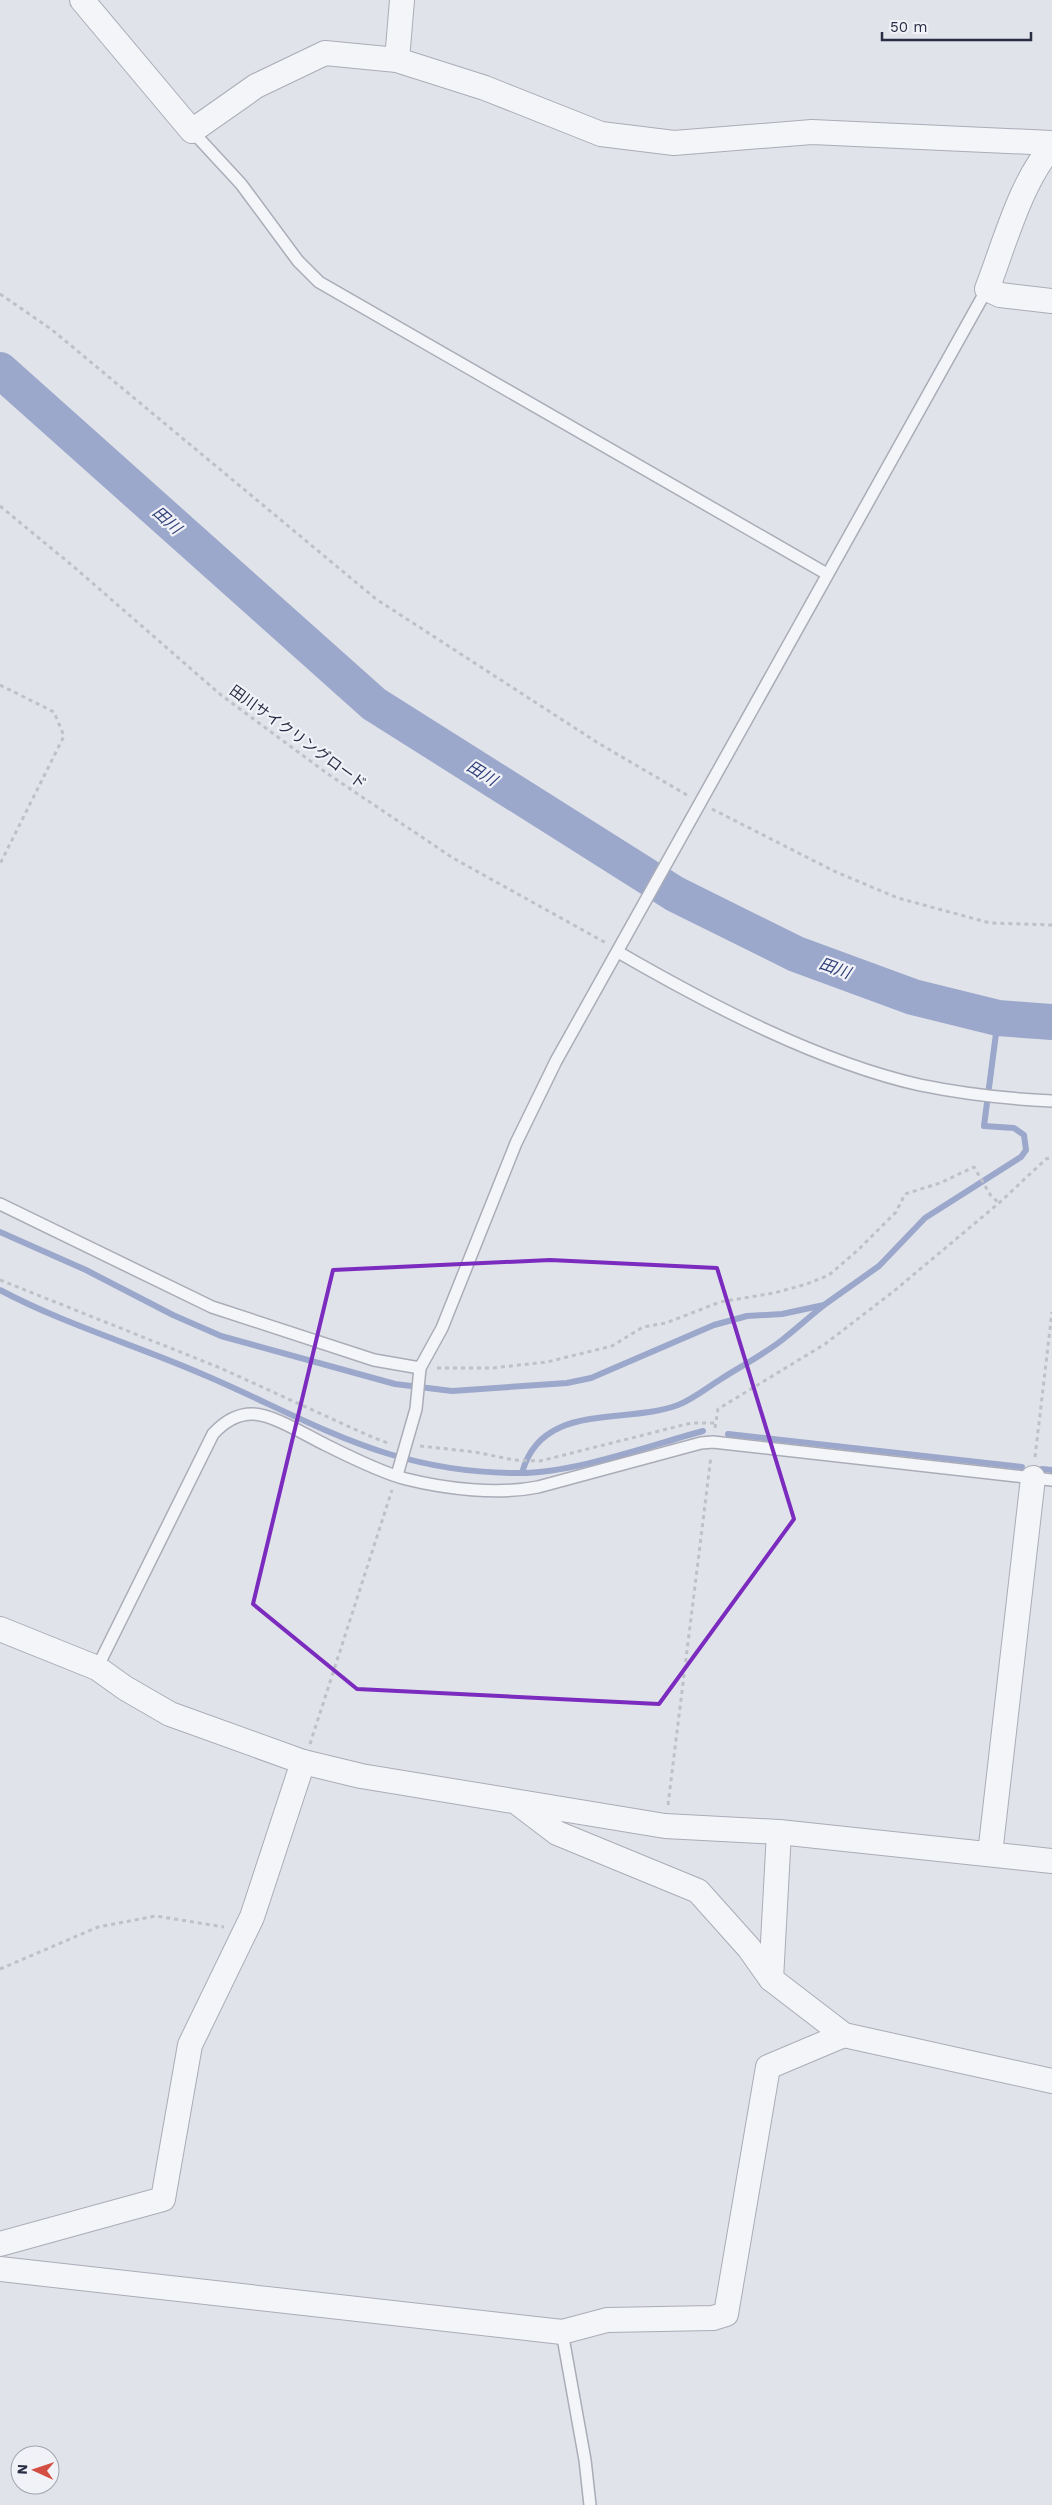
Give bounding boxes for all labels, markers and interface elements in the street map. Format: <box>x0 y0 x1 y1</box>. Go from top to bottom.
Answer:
scale bar <box>882 10 1031 42</box>
text: 50 m <box>890 18 927 36</box>
water label: 田川 <box>149 502 187 539</box>
street label: 田川サイクリングロード <box>226 681 370 793</box>
water label: 田川 <box>463 756 502 791</box>
water label: 田川 <box>817 954 855 983</box>
north arrow <box>10 2445 60 2495</box>
text: N <box>14 2464 30 2475</box>

